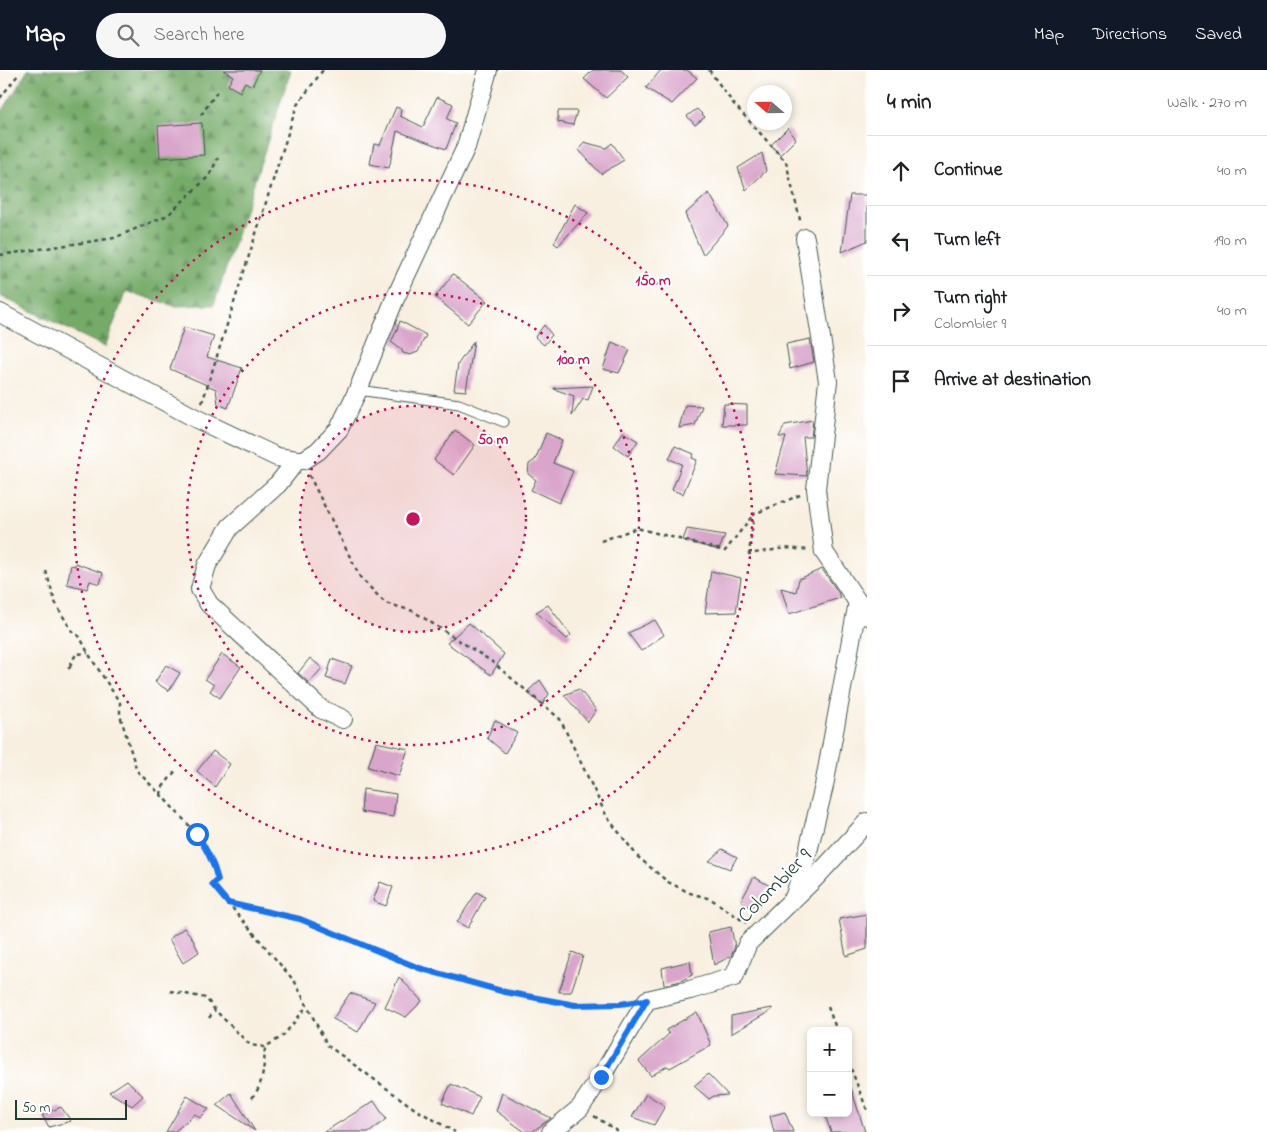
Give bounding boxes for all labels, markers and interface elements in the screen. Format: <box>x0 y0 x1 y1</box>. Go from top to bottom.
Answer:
search box <box>96 13 446 58</box>
text: Map <box>25 18 66 53</box>
icon: search <box>114 21 142 49</box>
text: Search here <box>154 22 245 49</box>
text: Map <box>1034 22 1064 48</box>
text: Directions <box>1092 22 1167 48</box>
text: Saved <box>1195 22 1242 48</box>
north arrow <box>747 85 792 130</box>
text: 4 min <box>887 88 931 118</box>
text: Walk · 270 m <box>1167 91 1247 115</box>
icon: ahead <box>887 157 915 185</box>
text: Continue <box>934 157 1002 184</box>
text: 40 m <box>1217 159 1247 183</box>
icon: left <box>887 227 915 255</box>
text: Turn left <box>934 227 1001 254</box>
text: 190 m <box>1214 229 1247 253</box>
text: 150 m <box>635 270 671 292</box>
text: Turn right <box>934 285 1007 312</box>
icon: right <box>887 297 915 325</box>
text: 40 m <box>1217 299 1247 323</box>
text: Colombier 9 <box>934 312 1006 336</box>
text: 100 m <box>556 349 590 371</box>
icon: arrive <box>887 367 915 395</box>
text: Arrive at destination <box>934 367 1091 394</box>
text: 50 m <box>478 429 509 451</box>
centre of rings <box>404 510 422 528</box>
route start <box>186 823 209 846</box>
street label: Colombier 9 <box>731 842 820 931</box>
map controls <box>807 1027 852 1117</box>
button: + <box>807 1027 852 1072</box>
route end <box>590 1066 613 1089</box>
button: − <box>807 1072 852 1117</box>
scale bar <box>15 1097 128 1120</box>
text: 50 m <box>22 1098 50 1119</box>

